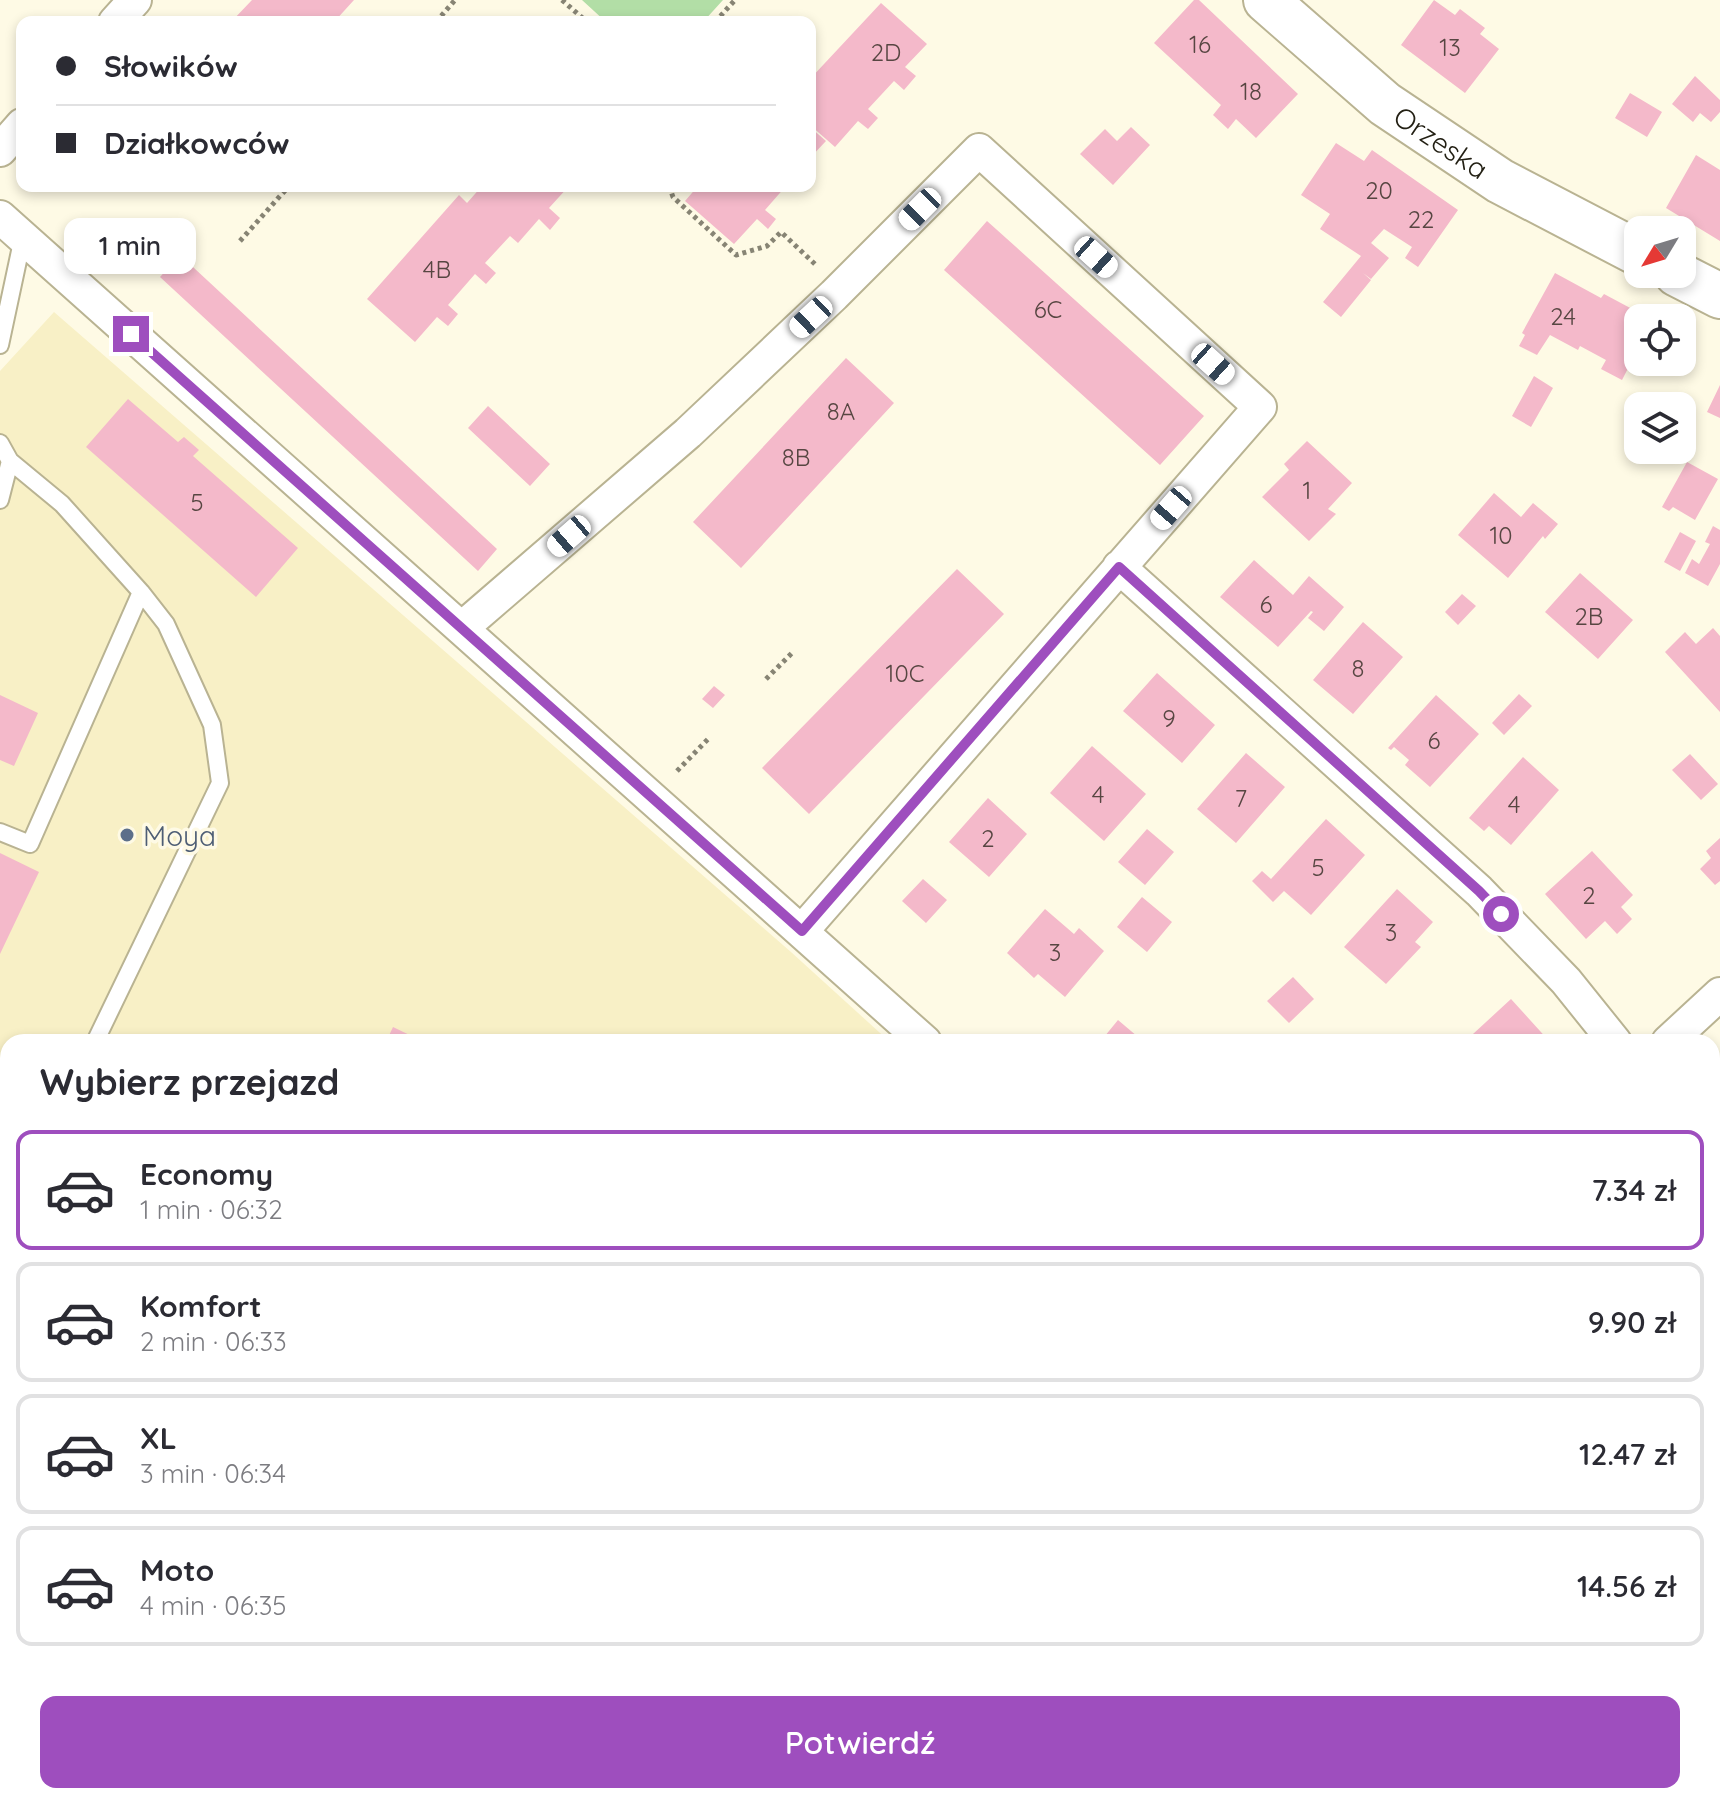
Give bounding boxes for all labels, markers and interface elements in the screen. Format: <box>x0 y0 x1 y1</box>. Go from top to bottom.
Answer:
house number: 16 <box>1189 29 1211 59</box>
house number: 13 <box>1439 32 1461 62</box>
house number: 2D <box>871 37 901 67</box>
text: Słowików <box>104 47 238 85</box>
house number: 18 <box>1240 76 1262 106</box>
street label: Orzeska <box>1388 98 1495 186</box>
text: Działkowców <box>104 124 290 162</box>
house number: 20 <box>1365 175 1393 205</box>
car <box>895 184 945 234</box>
house number: 22 <box>1408 204 1434 234</box>
north arrow <box>1624 216 1696 288</box>
map controls <box>1624 216 1696 464</box>
callout: 1 min <box>65 218 197 274</box>
text: 1 min <box>99 229 161 262</box>
car <box>1070 232 1122 282</box>
house number: 4B <box>423 254 451 284</box>
car <box>785 292 837 342</box>
house number: 6C <box>1034 294 1062 324</box>
house number: 24 <box>1550 301 1576 331</box>
button: locate <box>1624 304 1696 376</box>
route end <box>113 316 149 352</box>
car <box>1187 339 1239 389</box>
button: layers <box>1624 392 1696 464</box>
house number: 8A <box>827 396 855 426</box>
house number: 8B <box>782 442 810 472</box>
house number: 1 <box>1303 475 1311 505</box>
car <box>1146 482 1196 534</box>
house number: 5 <box>190 487 204 517</box>
car <box>543 511 595 561</box>
house number: 10 <box>1489 520 1513 550</box>
house number: 6 <box>1260 589 1273 619</box>
house number: 2B <box>1575 601 1603 631</box>
house number: 8 <box>1352 653 1364 683</box>
house number: 10C <box>886 658 924 688</box>
house number: 9 <box>1162 703 1176 733</box>
house number: 6 <box>1428 725 1441 755</box>
house number: 4 <box>1092 779 1104 809</box>
house number: 7 <box>1235 783 1247 813</box>
house number: 4 <box>1508 789 1520 819</box>
place label: Moya <box>143 818 216 853</box>
house number: 2 <box>981 823 995 853</box>
marker: Moya <box>118 826 136 844</box>
house number: 5 <box>1311 852 1325 882</box>
house number: 2 <box>1582 880 1596 910</box>
route start <box>1483 896 1519 932</box>
house number: 3 <box>1385 917 1397 947</box>
house number: 3 <box>1049 937 1061 967</box>
text: Wybierz przejazd <box>40 1059 339 1104</box>
icon: car <box>44 1154 116 1226</box>
text: Economy <box>140 1155 273 1193</box>
text: 7.34 zł <box>1592 1171 1676 1209</box>
text: 1 min · 06:32 <box>140 1193 283 1226</box>
icon: car <box>44 1286 116 1358</box>
text: Komfort <box>140 1287 262 1325</box>
text: 9.90 zł <box>1588 1303 1676 1341</box>
text: 2 min · 06:33 <box>140 1325 287 1358</box>
icon: car <box>44 1418 116 1490</box>
text: XL <box>140 1419 177 1457</box>
text: 12.47 zł <box>1579 1435 1676 1473</box>
text: 3 min · 06:34 <box>140 1457 286 1490</box>
icon: car <box>44 1550 116 1622</box>
text: Moto <box>140 1551 214 1589</box>
text: 14.56 zł <box>1577 1567 1676 1605</box>
text: 4 min · 06:35 <box>140 1589 286 1622</box>
button: Potwierdź <box>40 1696 1680 1788</box>

